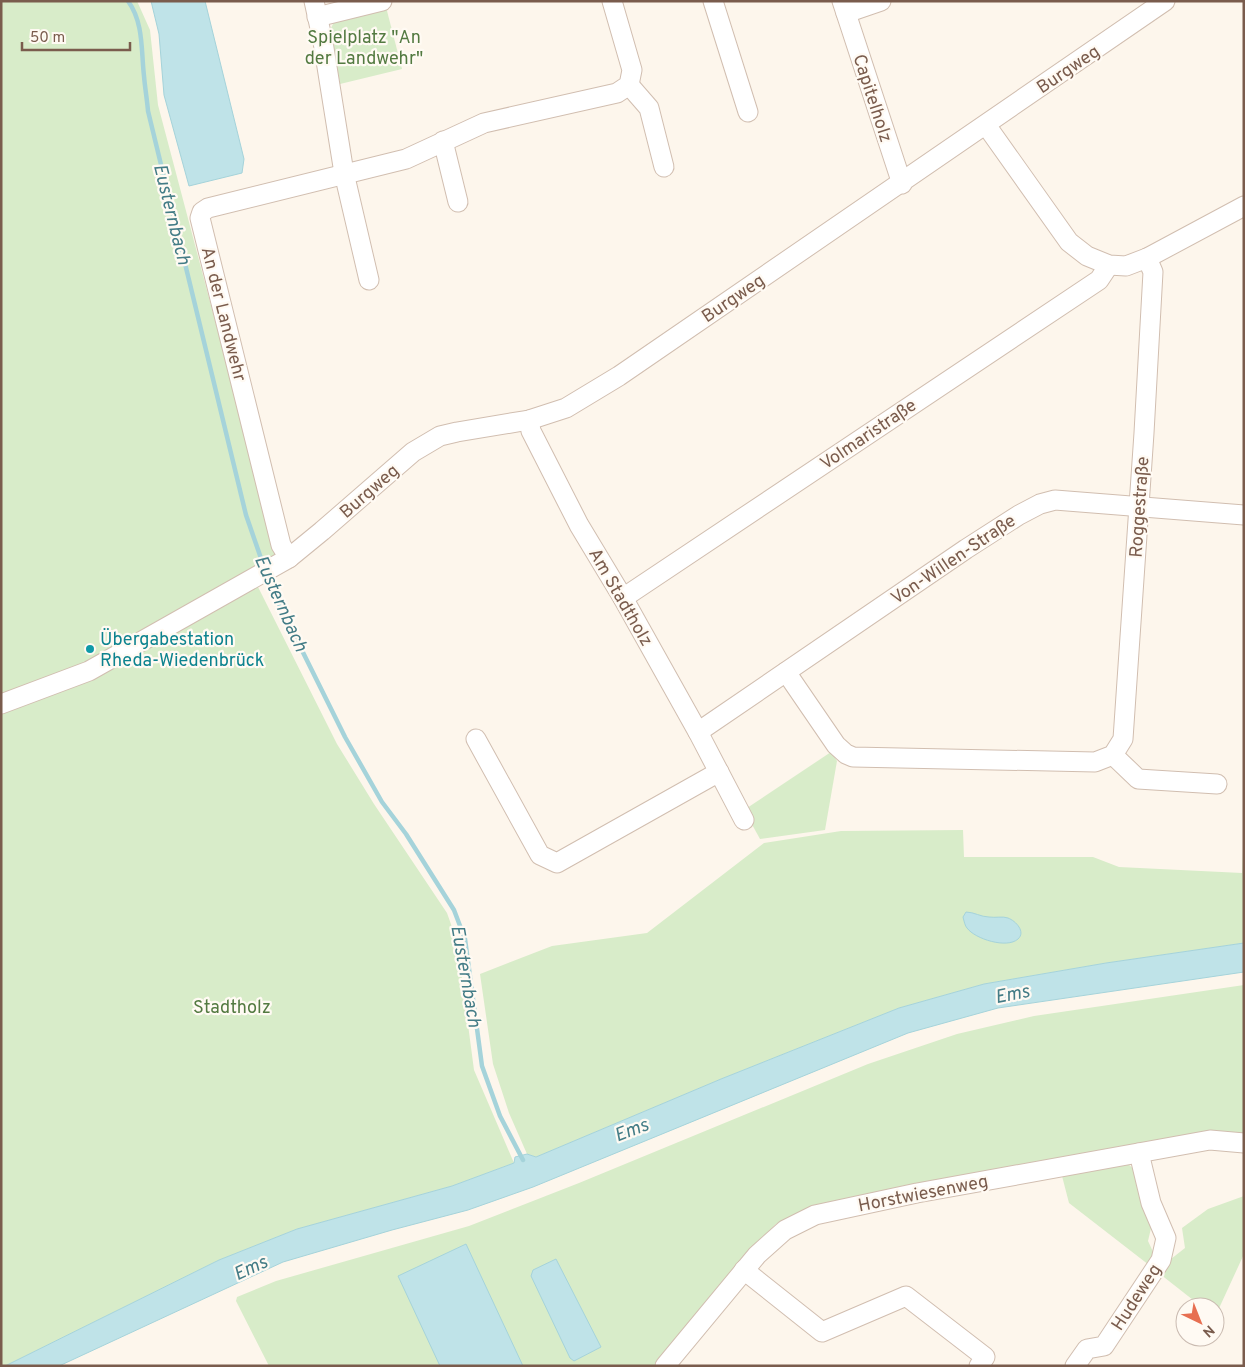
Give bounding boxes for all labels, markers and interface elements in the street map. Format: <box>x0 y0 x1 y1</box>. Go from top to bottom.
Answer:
scale bar <box>22 20 130 52</box>
park label: Spielplatz "An der Landwehr" <box>305 27 423 71</box>
text: 50 m <box>30 29 65 48</box>
street label: Burgweg <box>1033 41 1105 100</box>
street label: Capitelholz <box>847 51 897 145</box>
water label: Eusternbach <box>147 161 195 268</box>
street label: An der Landwehr <box>195 245 250 384</box>
street label: Burgweg <box>698 270 770 329</box>
street label: Volmaristraße <box>816 395 921 476</box>
street label: Roggestraße <box>1125 456 1156 559</box>
street label: Burgweg <box>335 460 405 524</box>
street label: Von-Willen-Straße <box>887 510 1021 610</box>
street label: Am Stadtholz <box>582 545 657 651</box>
water label: Eusternbach <box>248 552 312 656</box>
place label: Übergabestation Rheda-Wiedenbrück <box>100 627 264 673</box>
marker: Übergabestation Rheda-Wiedenbrück <box>84 643 96 655</box>
water label: Eusternbach <box>444 923 486 1030</box>
water label: Ems <box>993 980 1032 1010</box>
park label: Stadtholz <box>193 997 271 1020</box>
water label: Ems <box>611 1113 653 1148</box>
street label: Horstwiesenweg <box>856 1171 990 1218</box>
water label: Ems <box>230 1250 272 1287</box>
street label: Hudeweg <box>1107 1260 1167 1336</box>
north arrow <box>1175 1297 1225 1347</box>
text: N <box>1198 1321 1217 1340</box>

